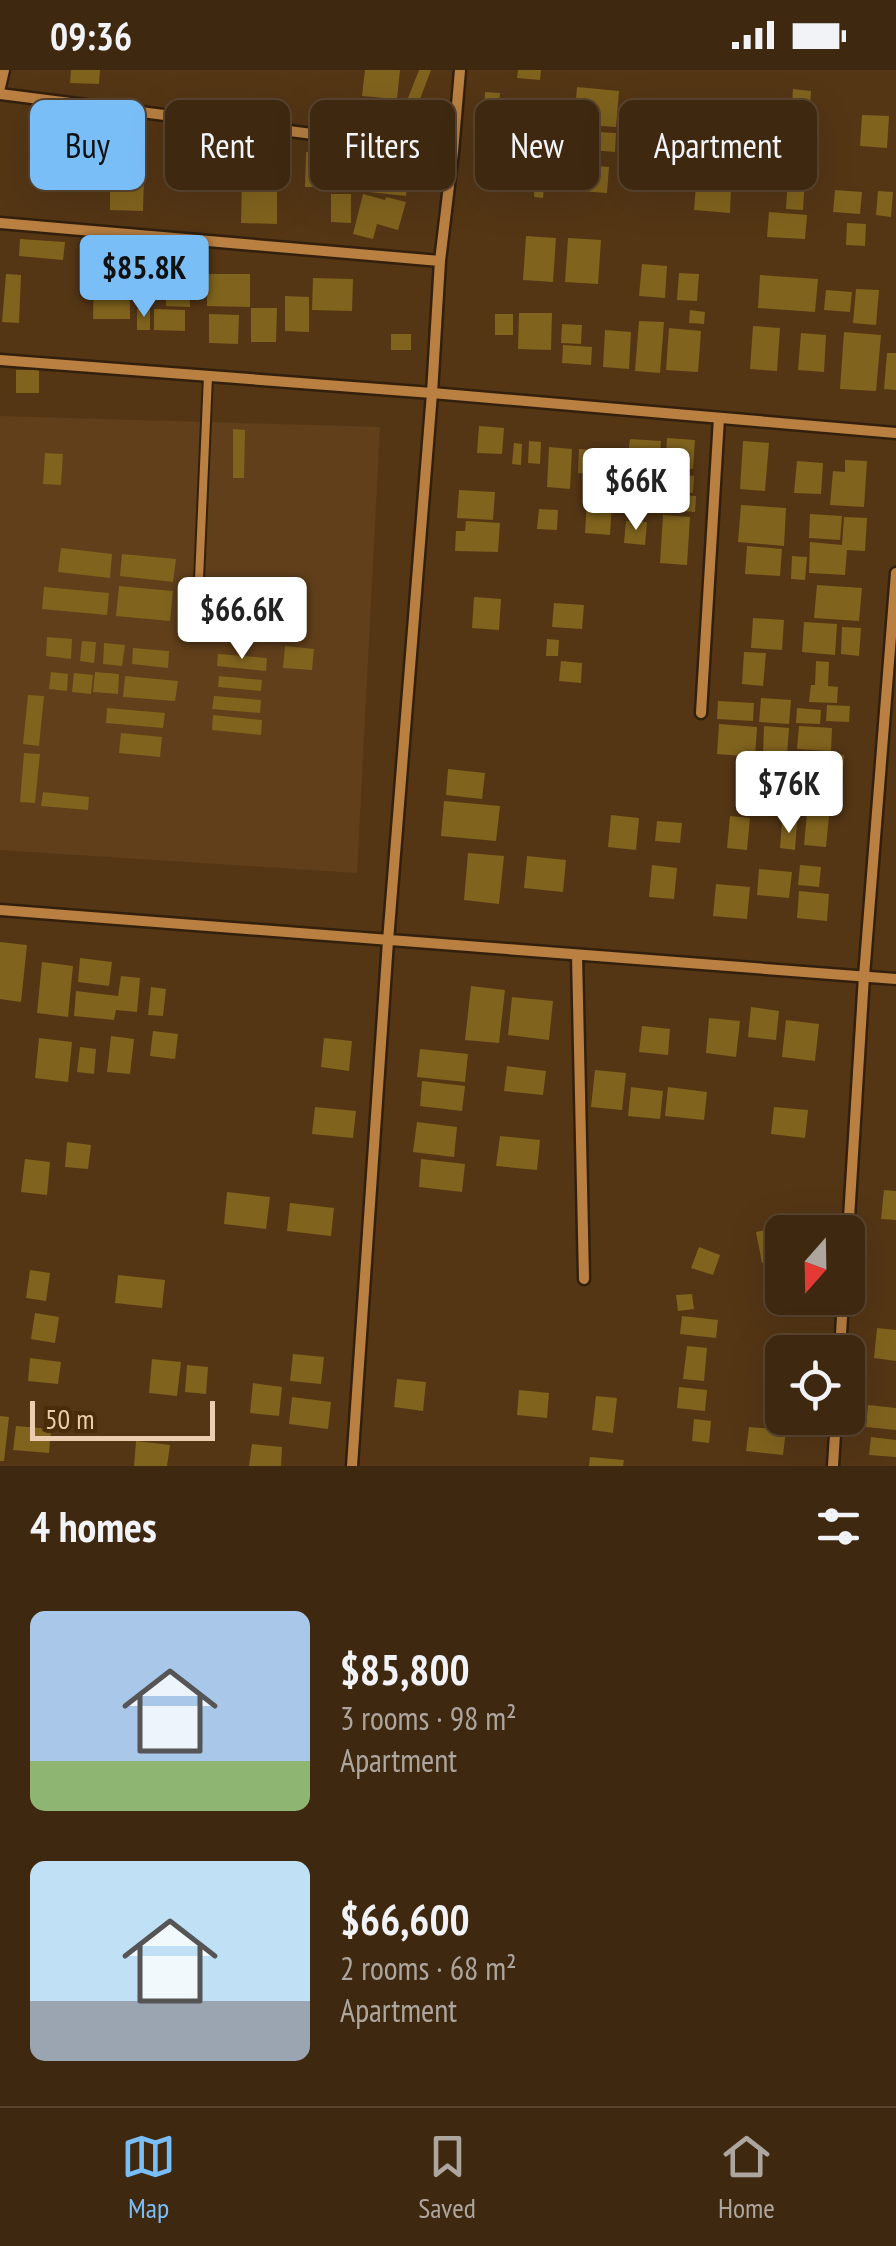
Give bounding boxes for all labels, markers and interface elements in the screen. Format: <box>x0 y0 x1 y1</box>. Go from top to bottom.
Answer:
text: 09:36 <box>50 11 132 60</box>
chip: Buy <box>30 100 145 190</box>
chip: Rent <box>165 100 290 190</box>
chip: Filters <box>310 100 455 190</box>
chip: New <box>475 100 599 190</box>
chip: Apartment <box>619 100 817 190</box>
pin: $85.8K <box>63 235 225 320</box>
text: $85.8K <box>102 246 186 288</box>
pin: $66K <box>577 448 695 533</box>
text: $66K <box>605 459 667 501</box>
pin: $66.6K <box>161 577 323 662</box>
text: $66.6K <box>200 588 284 630</box>
pin: $76K <box>730 751 848 836</box>
text: $76K <box>758 762 820 804</box>
north arrow <box>765 1215 865 1315</box>
map controls <box>765 1215 865 1435</box>
button: locate <box>765 1335 865 1435</box>
scale bar <box>30 1396 215 1440</box>
text: 50 m <box>45 1400 94 1437</box>
text: 4 homes <box>30 1499 157 1554</box>
icon: filters <box>811 1499 866 1554</box>
text: $85,800 <box>340 1642 470 1697</box>
icon: home <box>110 1651 230 1771</box>
text: 3 rooms · 98 m² <box>340 1697 517 1739</box>
text: Apartment <box>340 1739 457 1781</box>
text: $66,600 <box>340 1892 470 1947</box>
icon: home <box>110 1901 230 2021</box>
text: 2 rooms · 68 m² <box>340 1947 517 1989</box>
text: Apartment <box>340 1989 457 2031</box>
tab: Map <box>121 2129 176 2226</box>
tab: Saved <box>418 2129 476 2226</box>
tab: Home <box>718 2129 775 2226</box>

